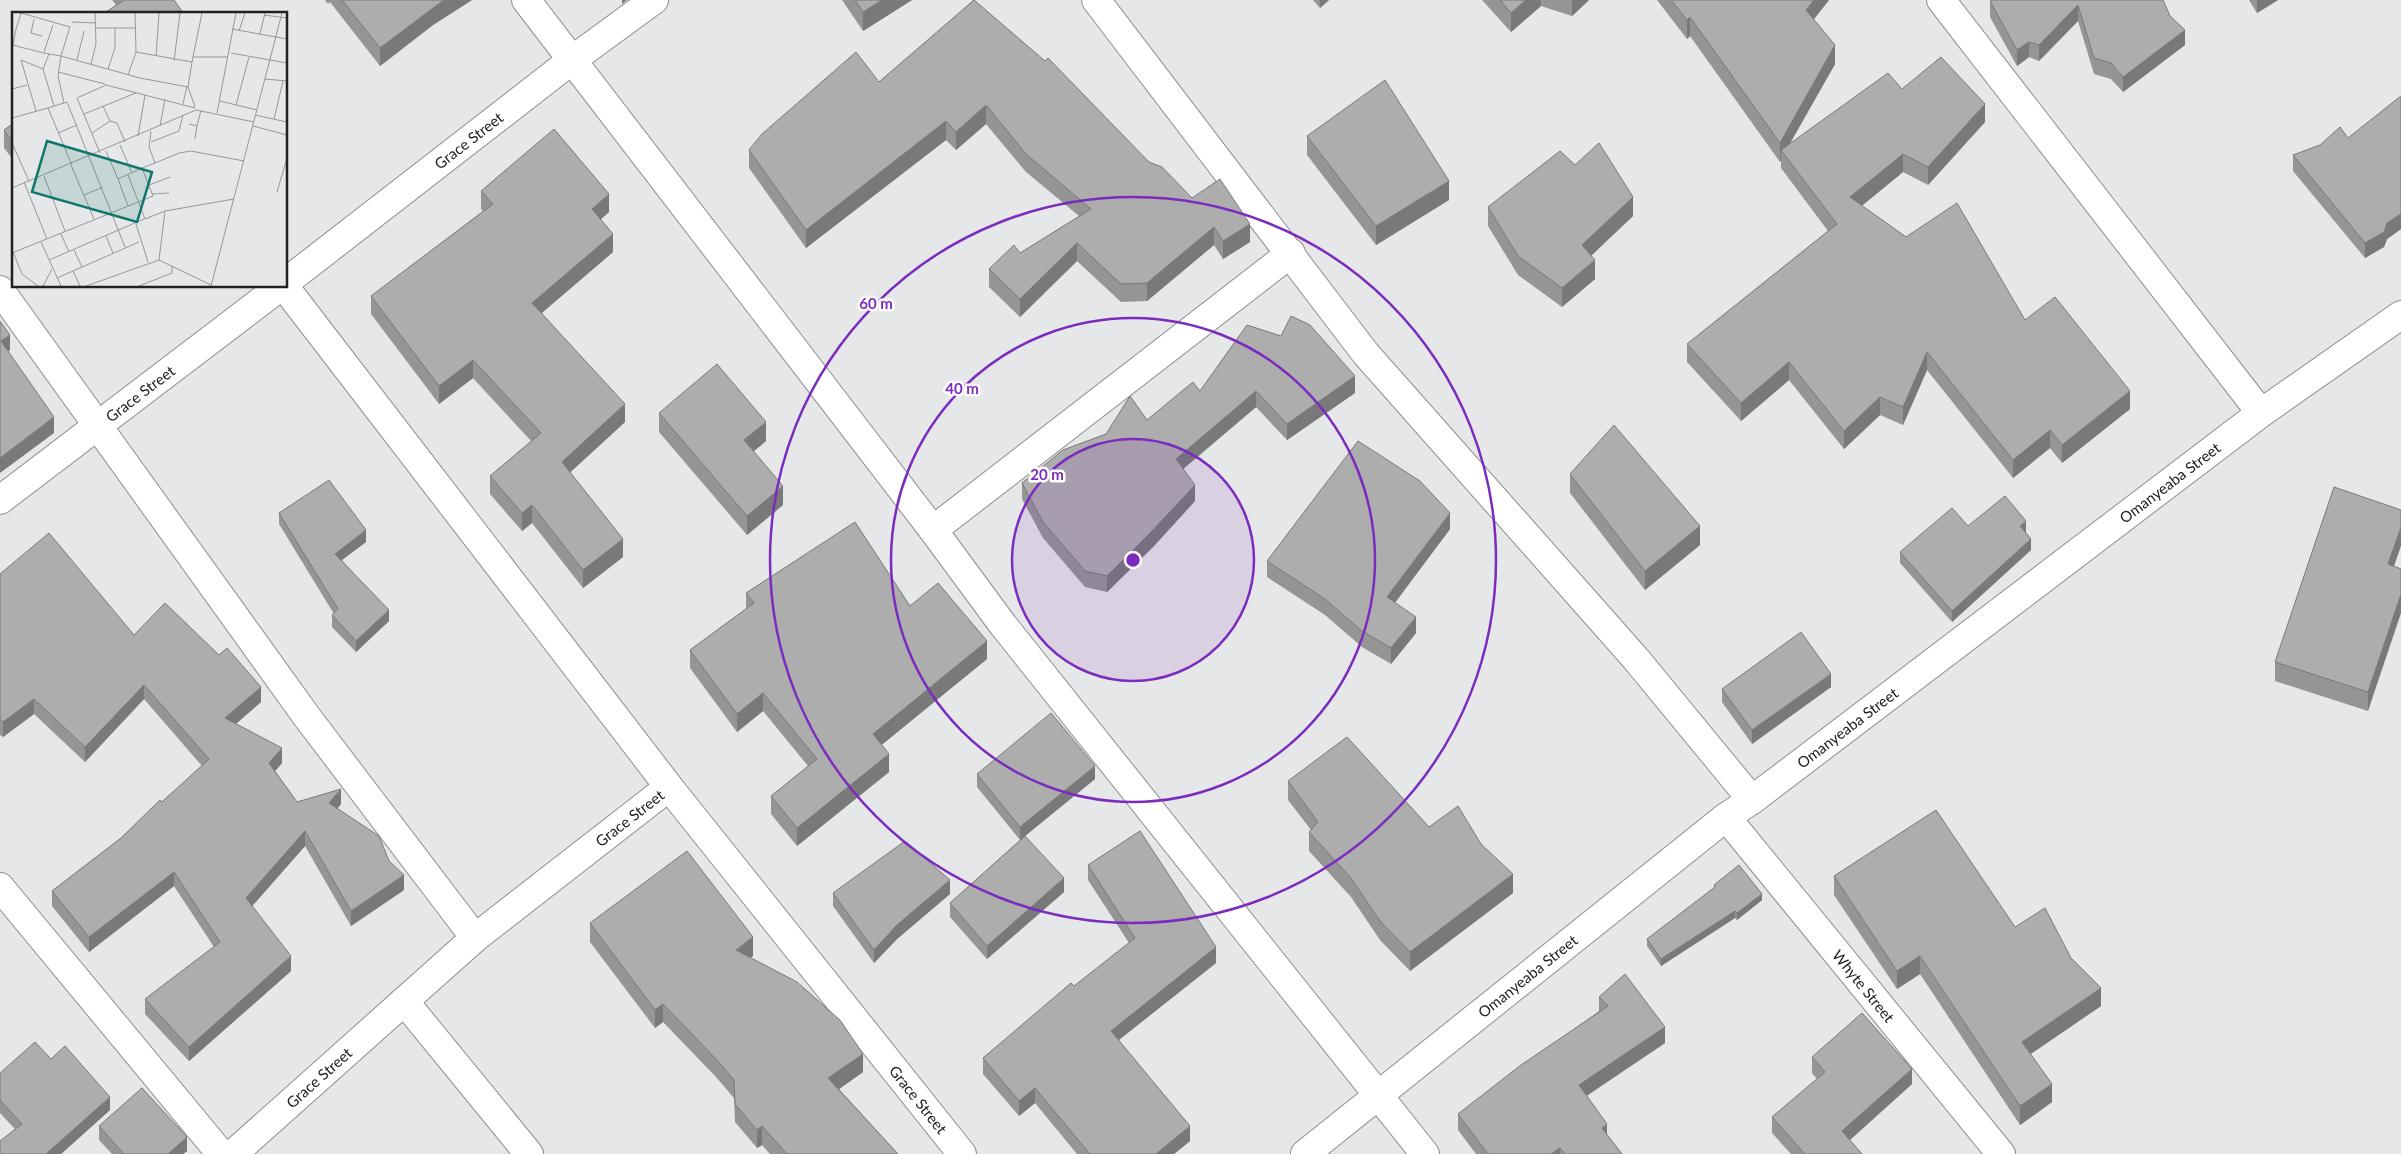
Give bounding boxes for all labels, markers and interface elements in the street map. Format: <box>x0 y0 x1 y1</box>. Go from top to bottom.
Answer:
inset map <box>12 12 288 288</box>
street label: Grace Street <box>431 108 507 173</box>
text: 60 m <box>859 294 893 312</box>
street label: Grace Street <box>102 361 179 425</box>
text: 40 m <box>945 379 979 397</box>
street label: Omanyeaba Street <box>2116 438 2224 527</box>
text: 20 m <box>1030 465 1064 483</box>
centre of rings <box>1124 551 1142 569</box>
street label: Omanyeaba Street <box>1793 683 1902 772</box>
street label: Grace Street <box>591 785 668 850</box>
street label: Omanyeaba Street <box>1474 930 1581 1021</box>
street label: Whyte Street <box>1829 946 1899 1026</box>
street label: Grace Street <box>282 1043 356 1111</box>
street label: Grace Street <box>886 1062 951 1138</box>

